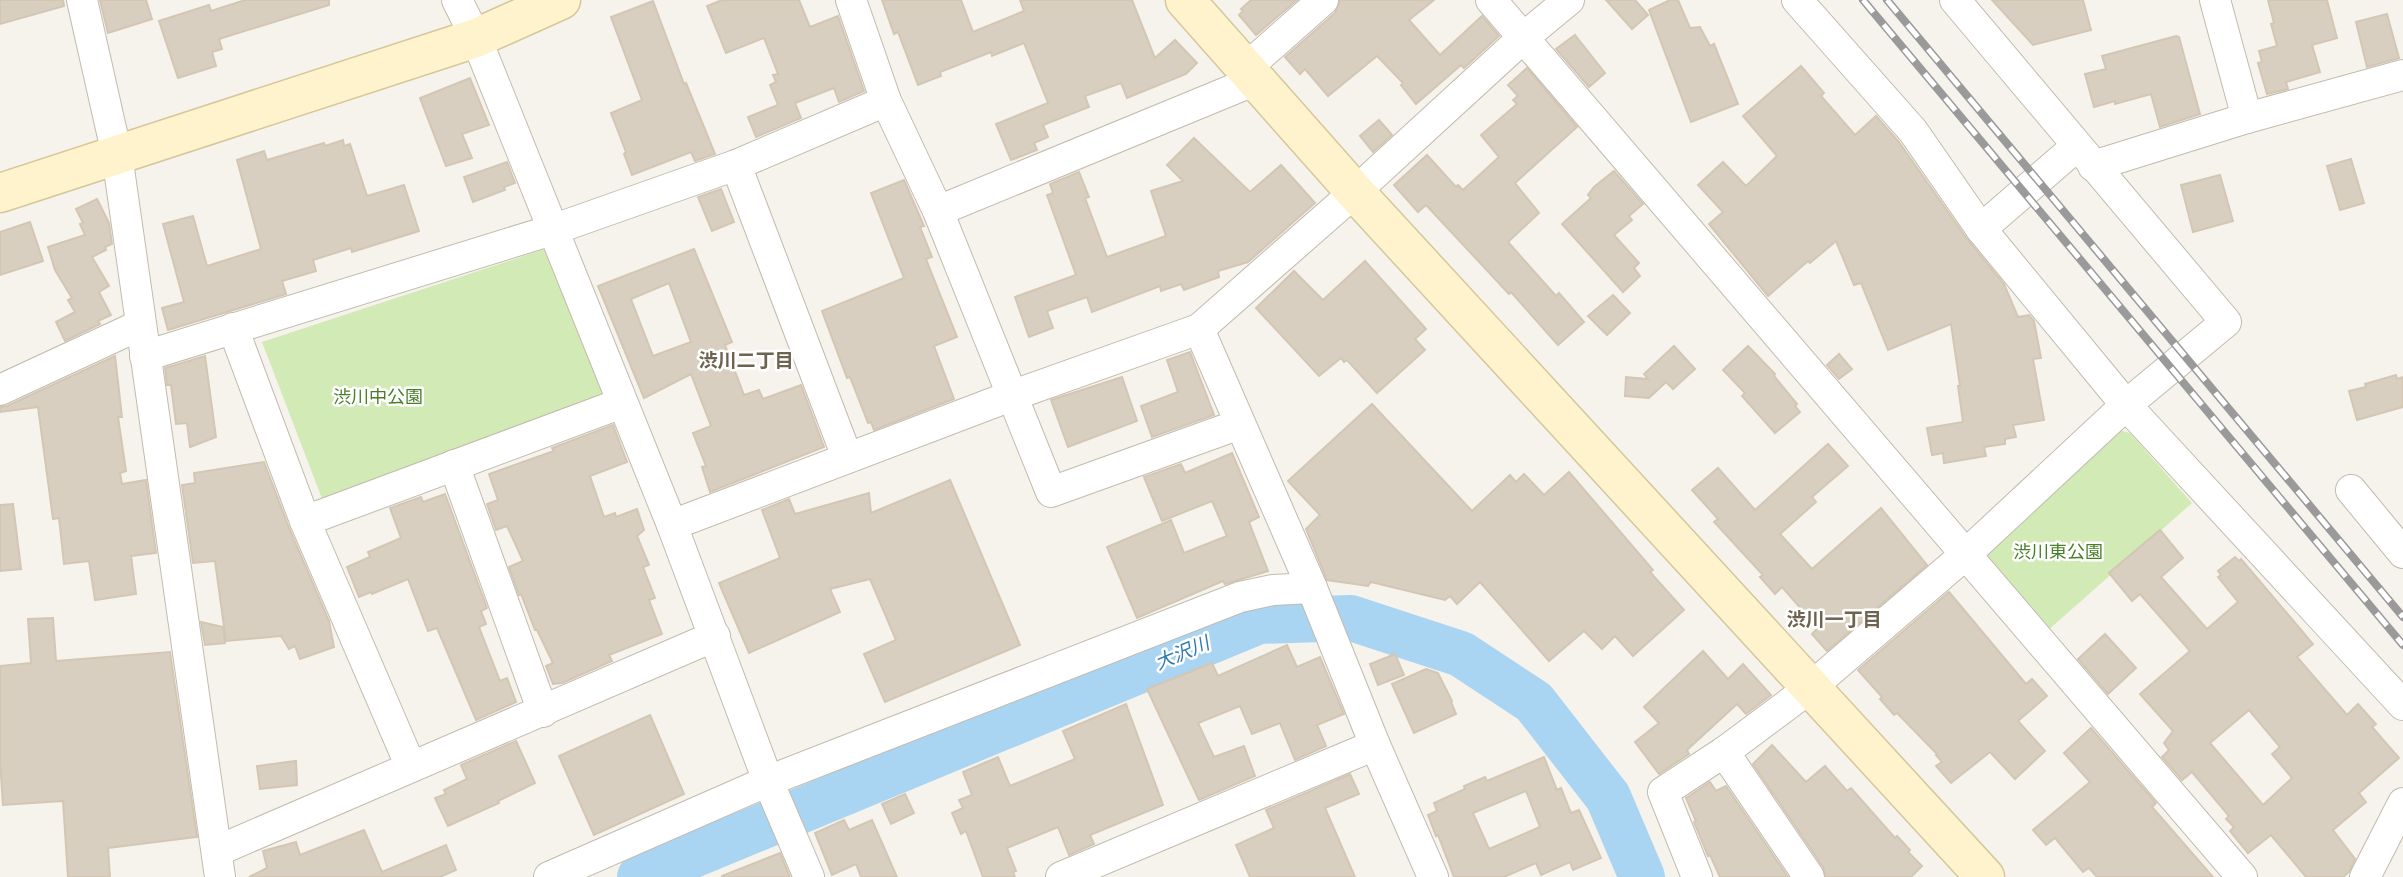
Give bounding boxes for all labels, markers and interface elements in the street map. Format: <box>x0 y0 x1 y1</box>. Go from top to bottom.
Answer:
district label: 渋川二丁目 <box>698 349 794 372</box>
park label: 渋川中公園 <box>333 386 423 408</box>
park label: 渋川東公園 <box>2013 541 2103 563</box>
district label: 渋川一丁目 <box>1786 608 1882 631</box>
water label: 大沢川 <box>1151 630 1215 675</box>

